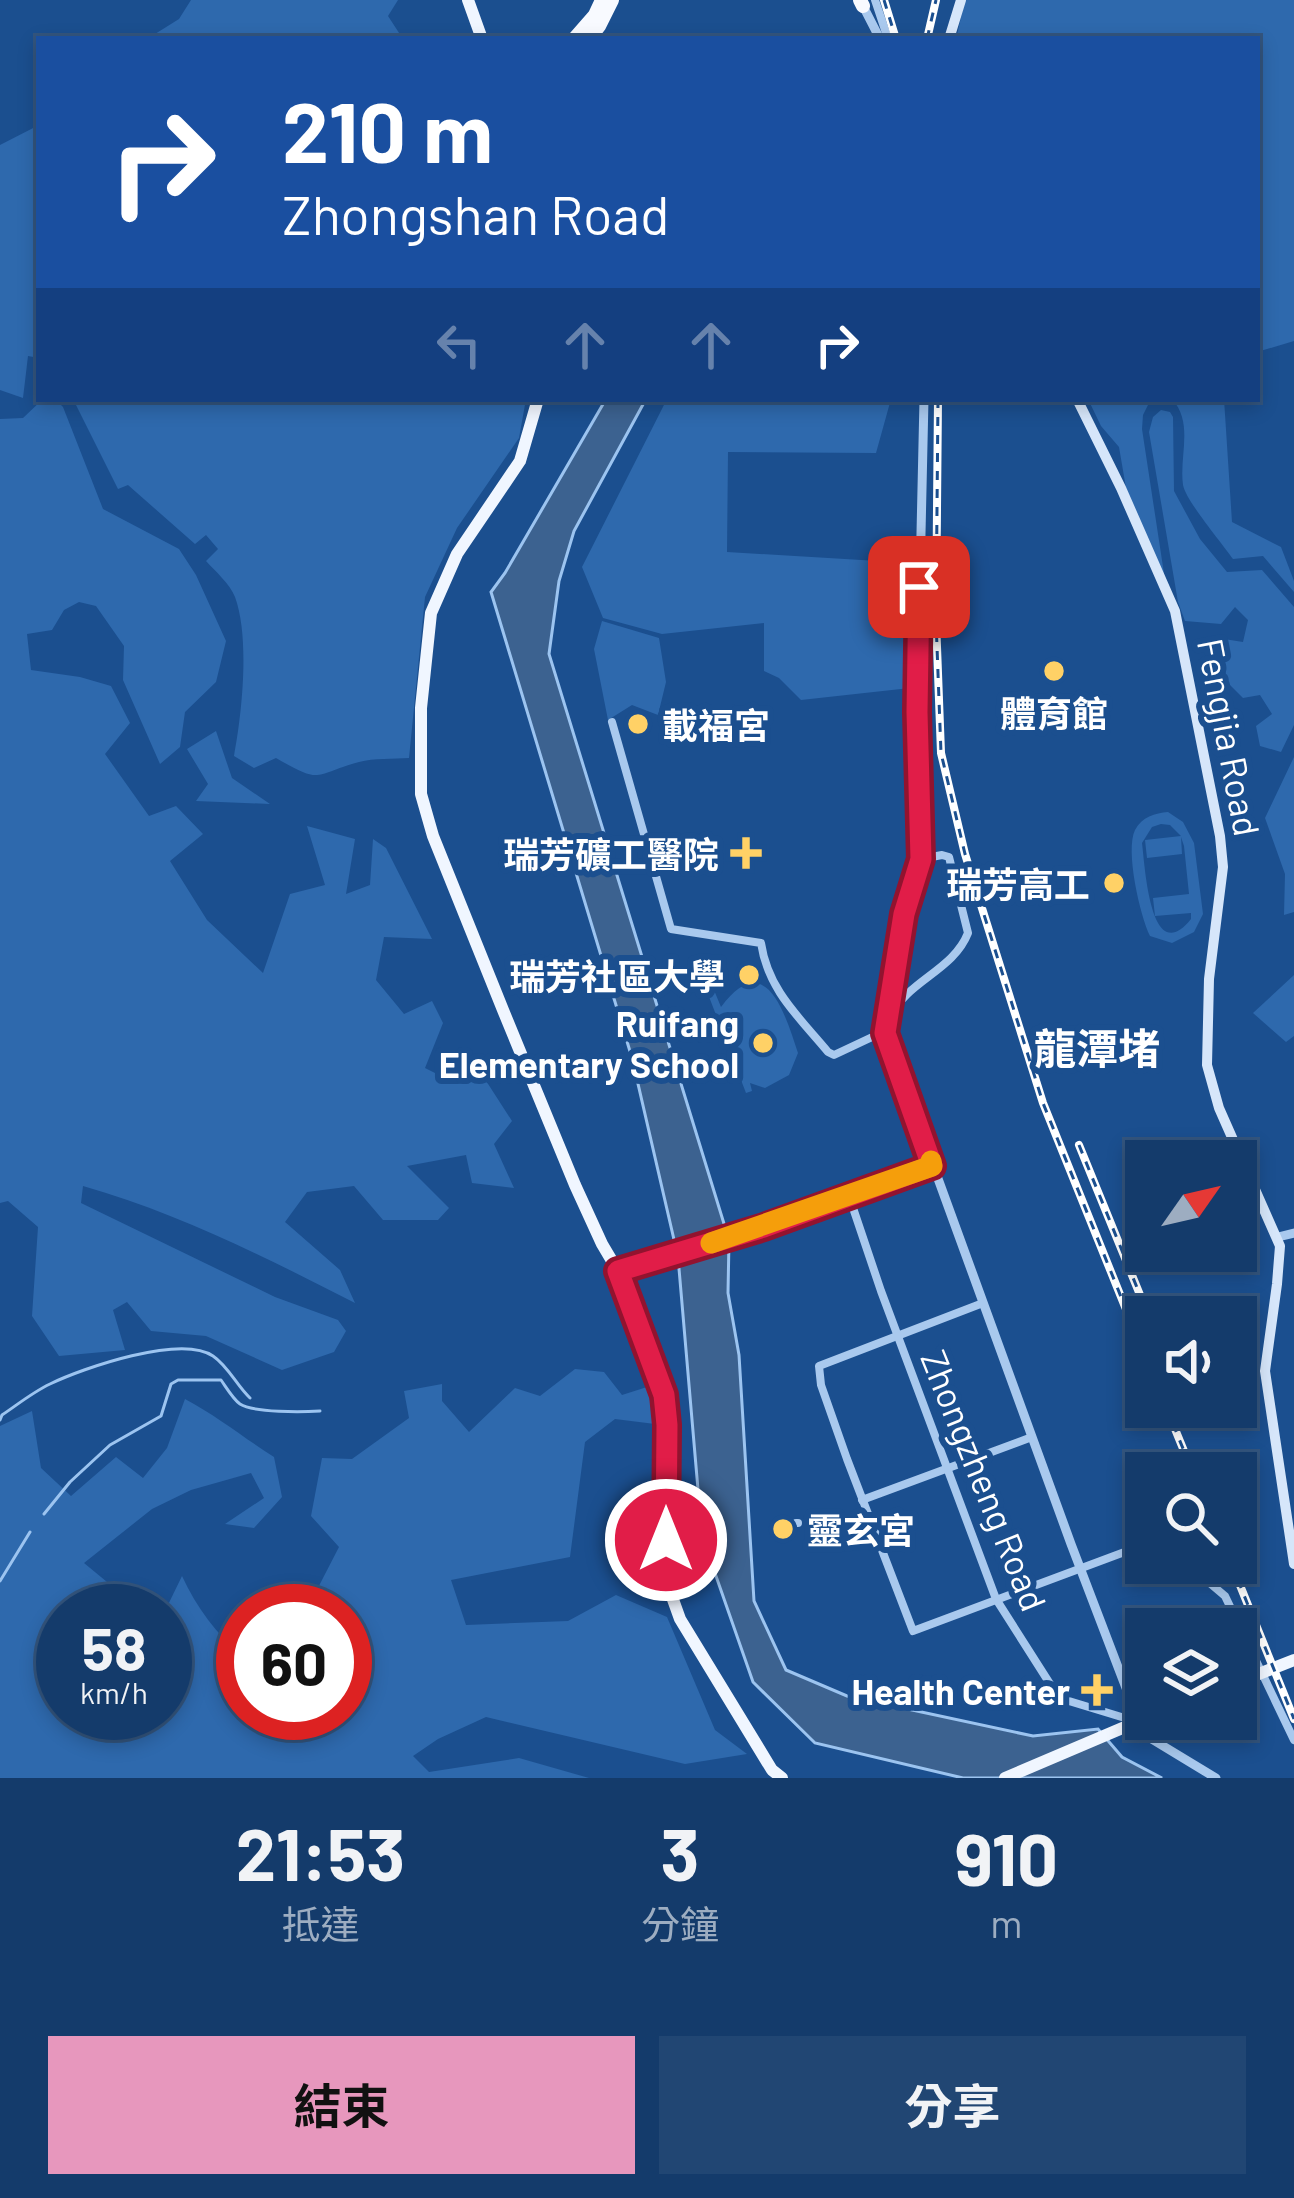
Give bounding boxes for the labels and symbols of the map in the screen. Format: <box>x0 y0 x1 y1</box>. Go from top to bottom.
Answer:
pin <box>868 536 970 638</box>
street label: Fengjia Road <box>1190 635 1270 839</box>
marker: 體育館 <box>1041 658 1067 684</box>
place label: 體育館 <box>1000 691 1108 734</box>
place label: 載福宮 <box>662 703 770 746</box>
marker: 載福宮 <box>625 711 651 737</box>
place label: 瑞芳礦工醫院 <box>503 832 719 875</box>
marker: 瑞芳礦工醫院 <box>730 837 762 869</box>
place label: 瑞芳高工 <box>946 862 1090 905</box>
marker: 瑞芳高工 <box>1101 870 1127 896</box>
place label: 瑞芳社區大學 <box>509 954 725 997</box>
marker: 瑞芳社區大學 <box>736 962 762 988</box>
place label: Ruifang Elementary School <box>439 1001 739 1085</box>
district label: 龍潭堵 <box>1034 1022 1160 1072</box>
marker: Ruifang Elementary School <box>750 1030 776 1056</box>
north arrow <box>1125 1140 1257 1272</box>
street label: Zhongzheng Road <box>913 1344 1057 1616</box>
position arrow <box>603 1477 729 1603</box>
place label: 靈玄宮 <box>807 1508 915 1551</box>
marker: 靈玄宮 <box>770 1516 796 1542</box>
speed limit sign: 60 <box>216 1584 372 1740</box>
place label: Health Center <box>851 1669 1070 1712</box>
marker: Health Center <box>1081 1674 1113 1706</box>

